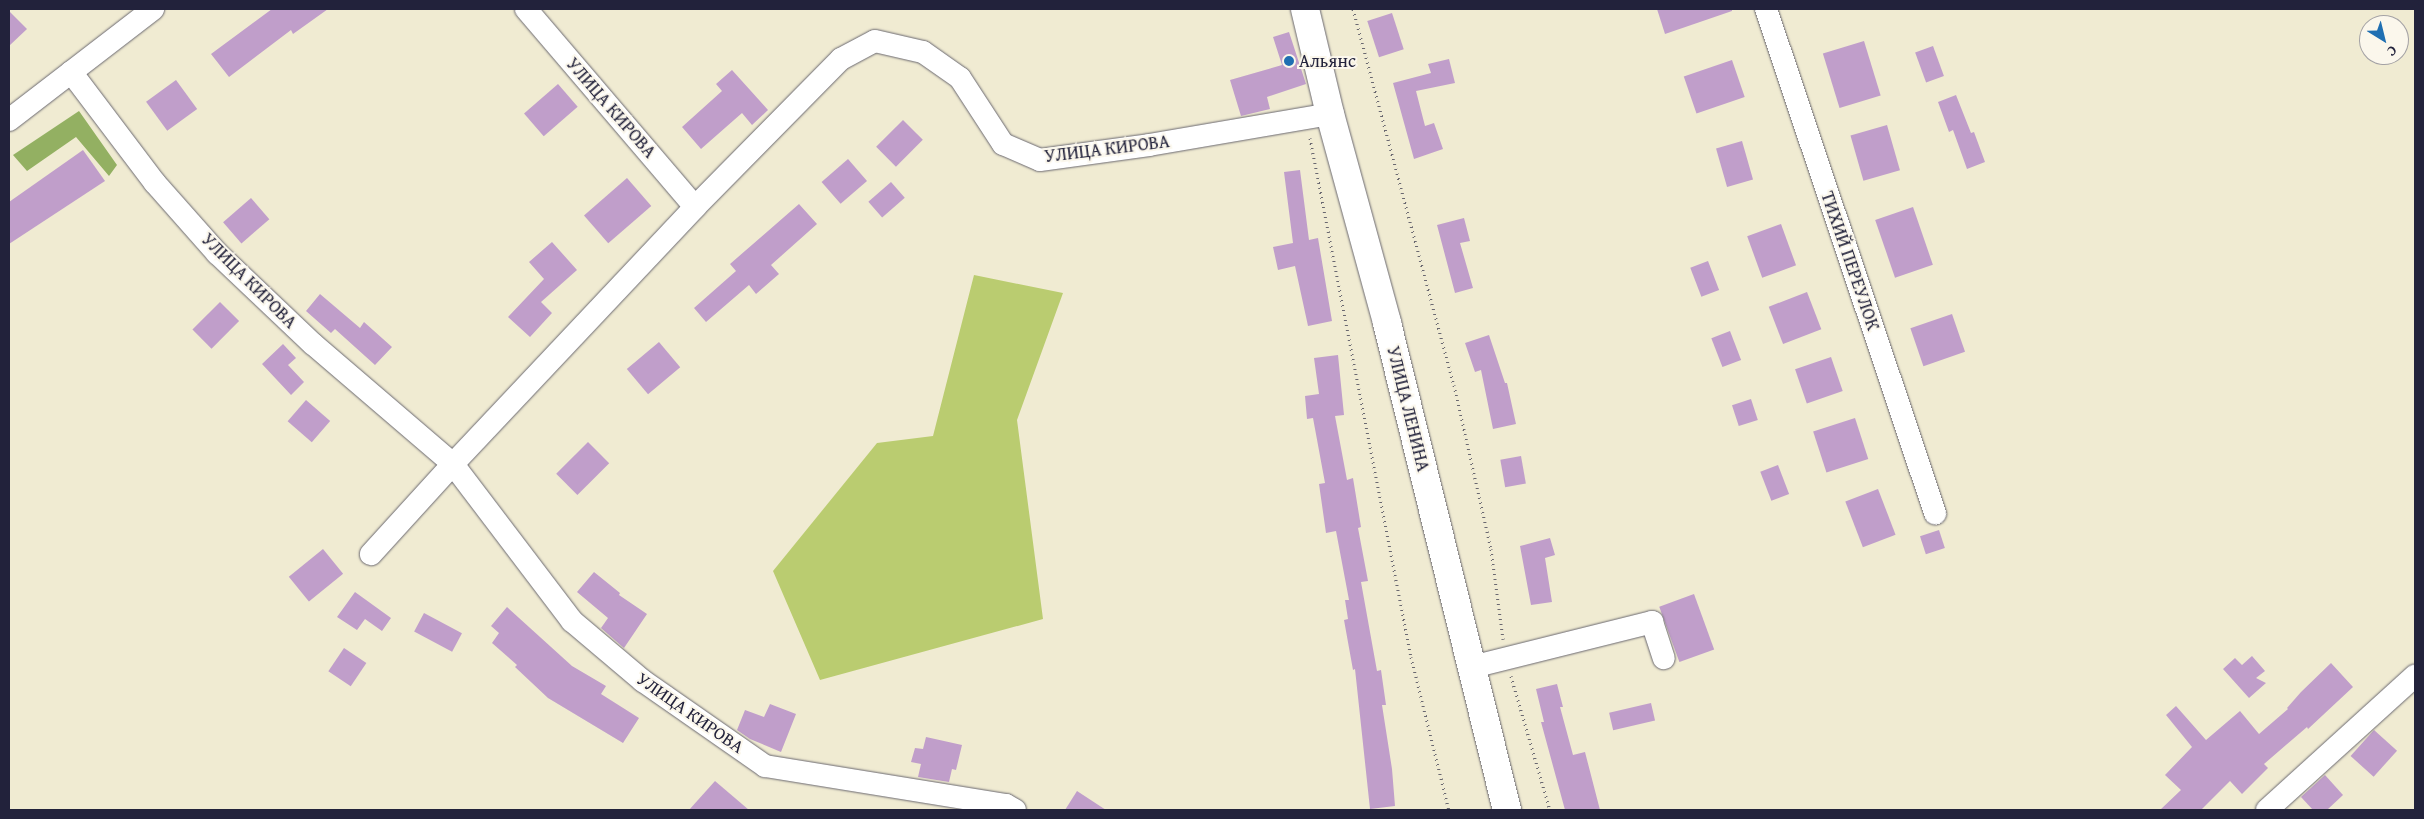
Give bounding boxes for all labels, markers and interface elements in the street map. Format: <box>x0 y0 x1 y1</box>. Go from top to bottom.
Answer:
north arrow <box>2359 15 2409 65</box>
text: С <box>2383 41 2401 62</box>
place label: Альянс <box>1299 50 1356 72</box>
street label: УЛИЦА КИРОВА <box>562 53 660 163</box>
marker: Альянс <box>1283 55 1295 67</box>
street label: УЛИЦА КИРОВА <box>1043 131 1171 167</box>
street label: ТИХИЙ ПЕРЕУЛОК <box>1816 189 1884 333</box>
street label: УЛИЦА КИРОВА <box>197 229 301 333</box>
street label: УЛИЦА ЛЕНИНА <box>1382 344 1434 474</box>
street label: УЛИЦА КИРОВА <box>632 668 748 758</box>

